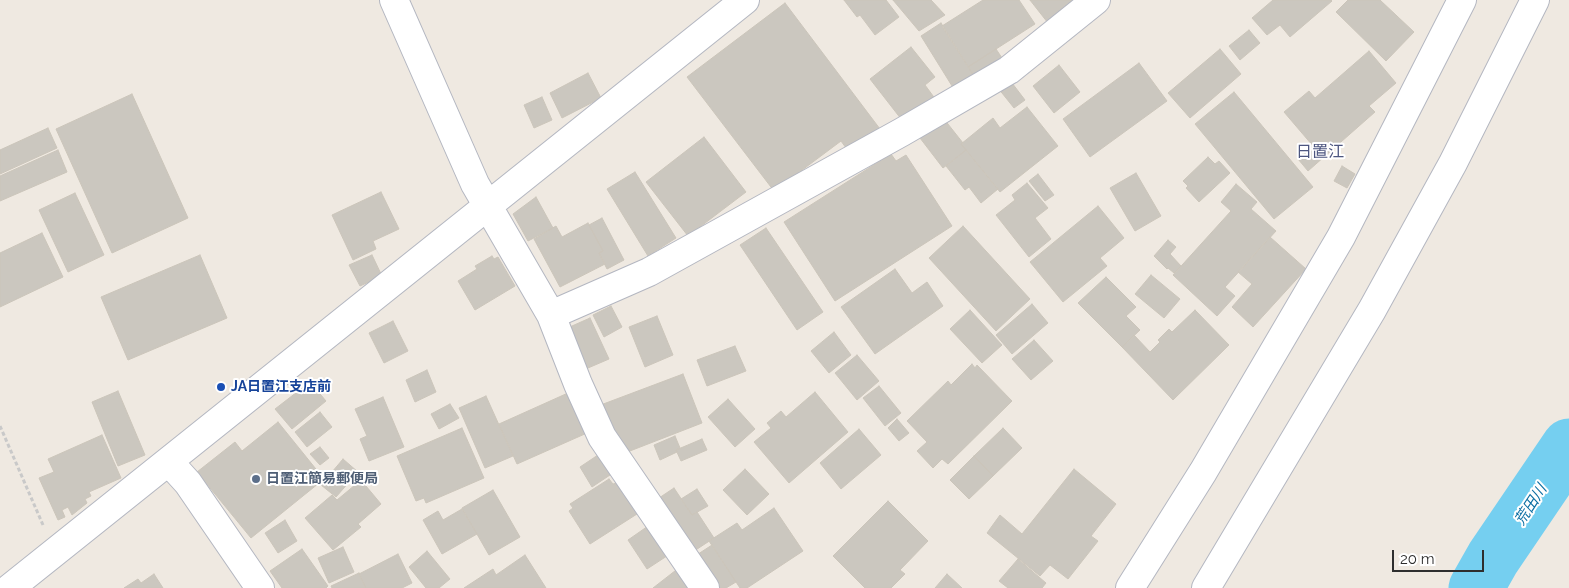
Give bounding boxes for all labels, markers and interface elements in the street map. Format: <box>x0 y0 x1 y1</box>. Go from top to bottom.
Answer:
district label: 日置江 <box>1296 142 1344 162</box>
place label: JA日置江支店前 <box>231 379 331 395</box>
marker: JA日置江支店前 <box>215 381 227 393</box>
place label: 日置江簡易郵便局 <box>266 471 378 487</box>
marker: 日置江簡易郵便局 <box>250 473 262 485</box>
water label: 荒田川 <box>1511 481 1551 529</box>
scale bar <box>1394 540 1486 572</box>
text: 20 m <box>1400 550 1435 568</box>

